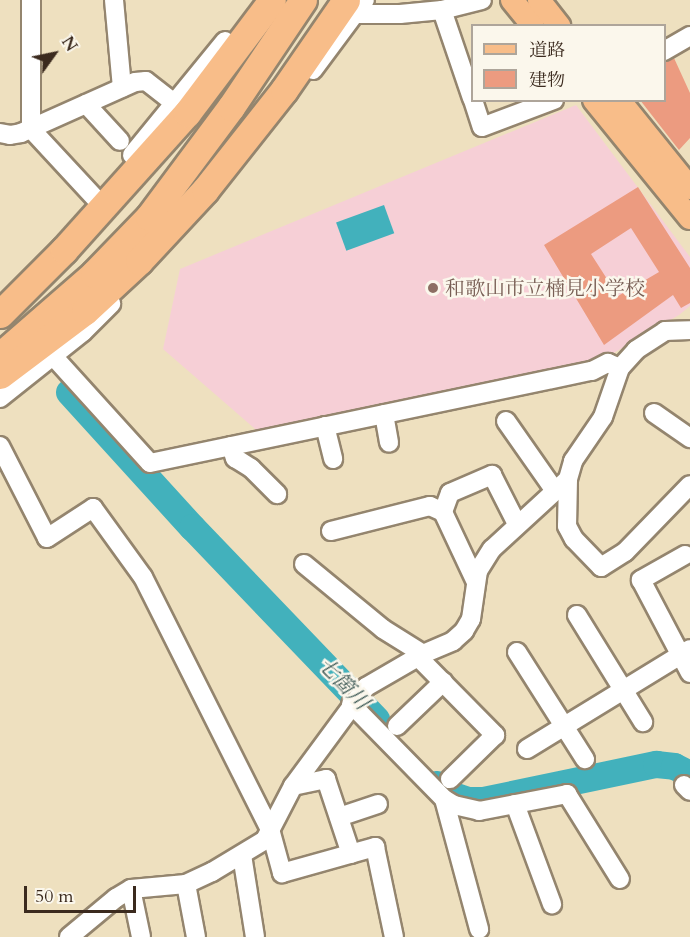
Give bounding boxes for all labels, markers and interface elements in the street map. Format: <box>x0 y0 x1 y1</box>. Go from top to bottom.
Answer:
north arrow <box>24 24 84 84</box>
legend <box>471 24 666 102</box>
text: N <box>56 32 82 56</box>
text: 道路 <box>529 38 565 63</box>
text: 建物 <box>529 68 565 93</box>
place label: 和歌山市立楠見小学校 <box>445 276 645 300</box>
marker: 和歌山市立楠見小学校 <box>426 281 440 295</box>
water label: 七箇川 <box>312 653 374 715</box>
scale bar <box>27 874 140 912</box>
text: 50 m <box>35 884 74 909</box>

